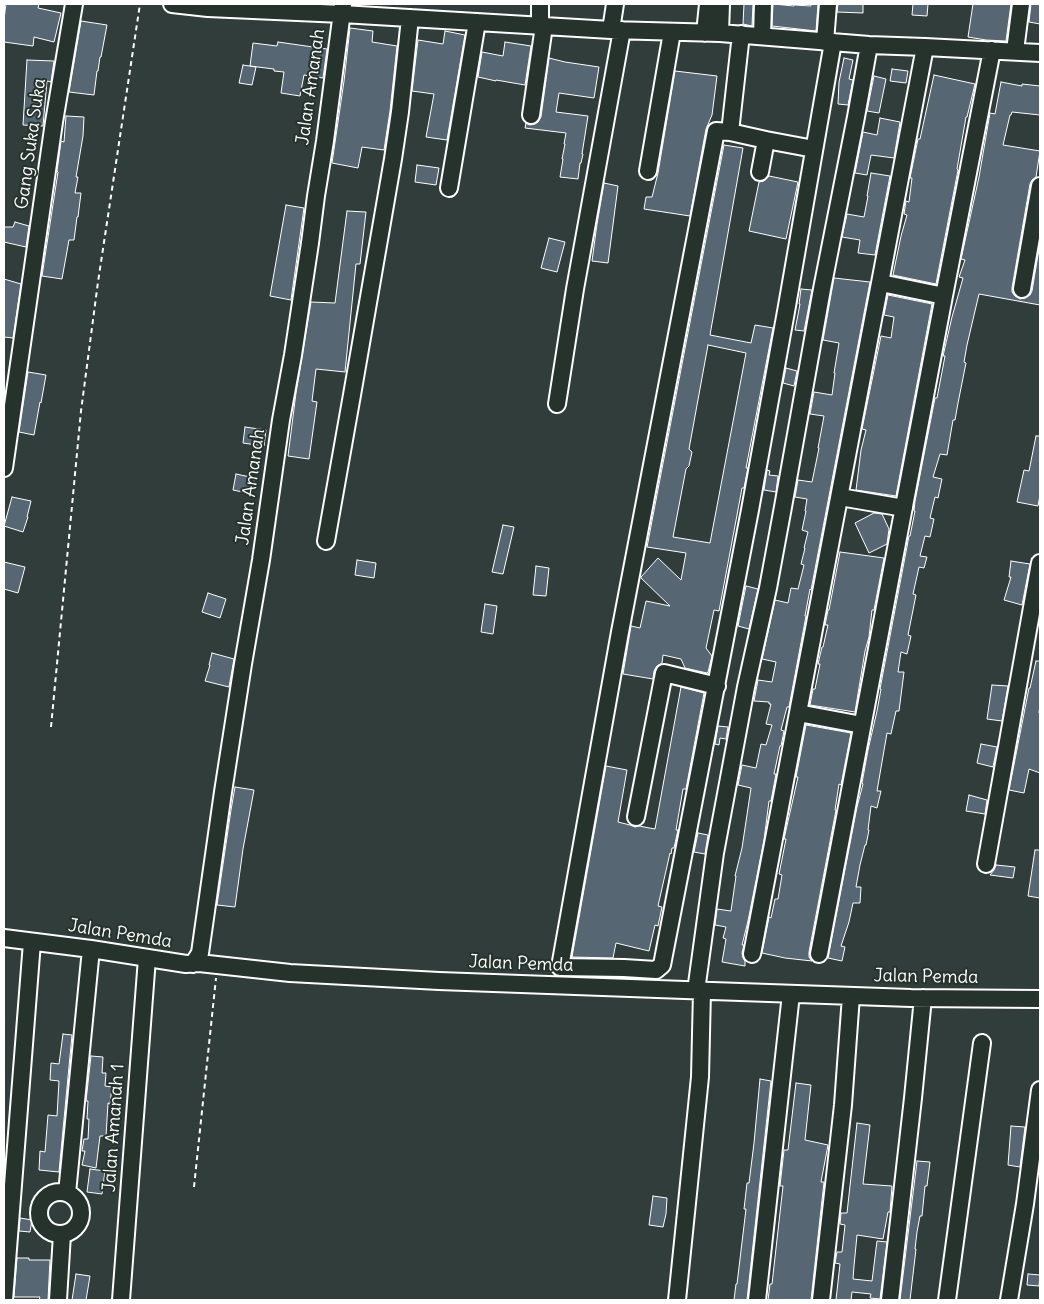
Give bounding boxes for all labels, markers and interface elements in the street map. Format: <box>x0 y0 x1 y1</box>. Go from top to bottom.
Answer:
street label: Jalan Amanah <box>292 28 330 146</box>
street label: Gang Suka Suka <box>11 77 51 211</box>
street label: Jalan Amanah <box>232 428 270 546</box>
street label: Jalan Pemda <box>67 915 173 953</box>
street label: Jalan Pemda <box>468 951 574 977</box>
street label: Jalan Pemda <box>873 965 979 989</box>
street label: Jalan Amanah 1 <box>99 1063 129 1193</box>

